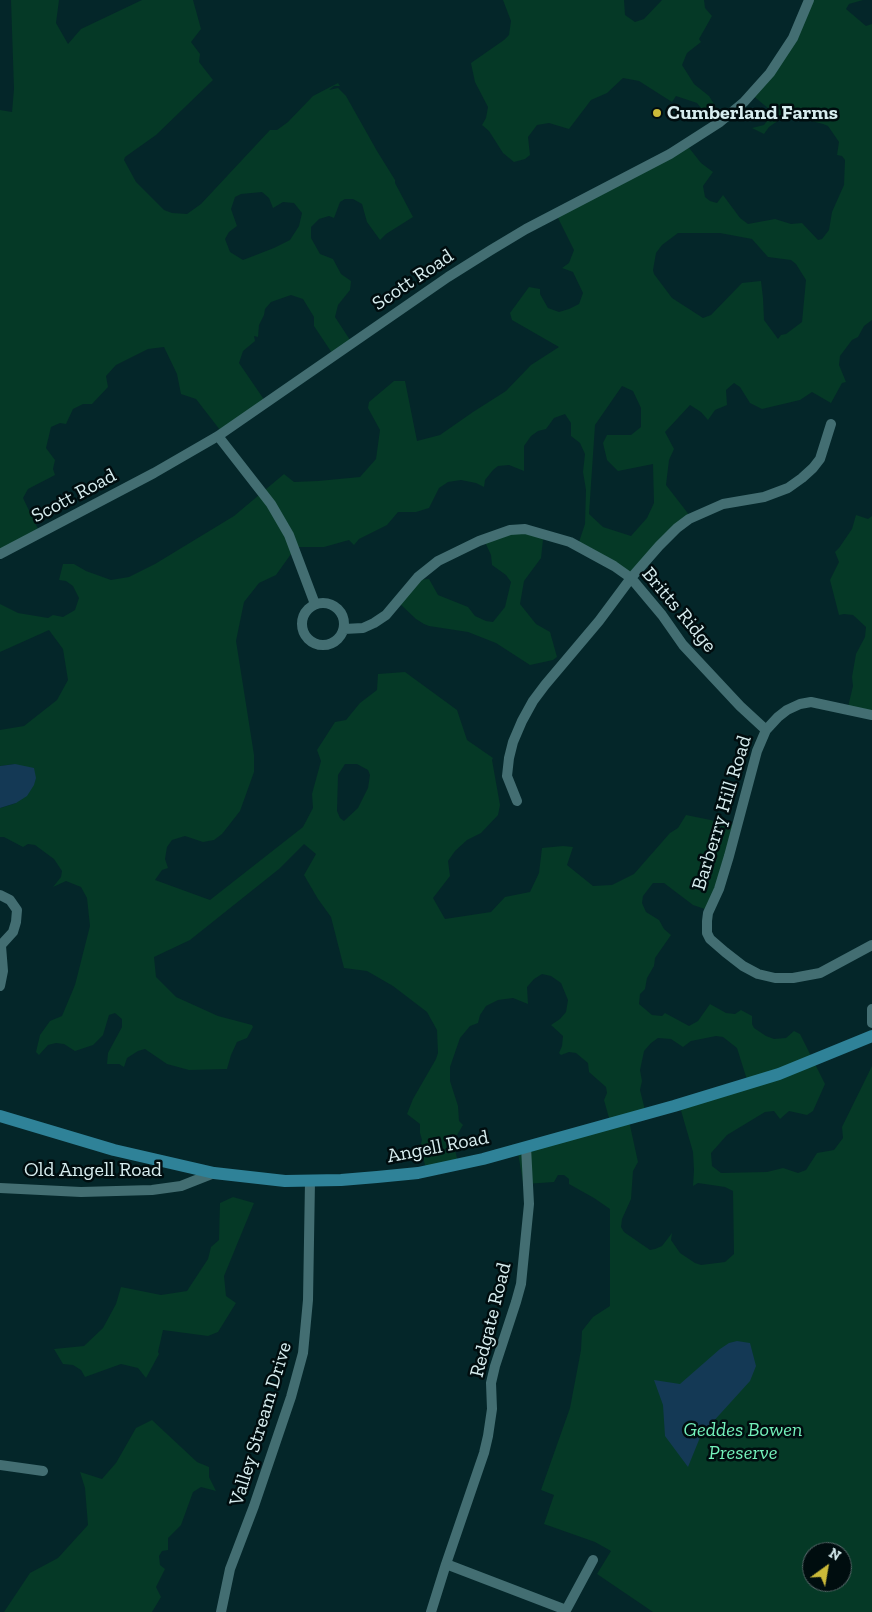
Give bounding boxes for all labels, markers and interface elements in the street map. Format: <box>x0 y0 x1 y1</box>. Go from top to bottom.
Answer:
place label: Cumberland Farms <box>667 101 838 125</box>
marker: Cumberland Farms <box>651 107 663 119</box>
street label: Scott Road <box>368 244 458 316</box>
street label: Scott Road <box>28 464 120 528</box>
street label: Britts Ridge <box>637 563 721 657</box>
street label: Barberry Hill Road <box>687 733 757 893</box>
street label: Angell Road <box>385 1125 491 1169</box>
street label: Old Angell Road <box>24 1158 162 1182</box>
street label: Redgate Road <box>465 1260 517 1380</box>
street label: Valley Stream Drive <box>225 1339 297 1509</box>
park label: Geddes Bowen Preserve <box>684 1418 802 1465</box>
north arrow <box>802 1542 852 1592</box>
text: N <box>826 1545 844 1565</box>

